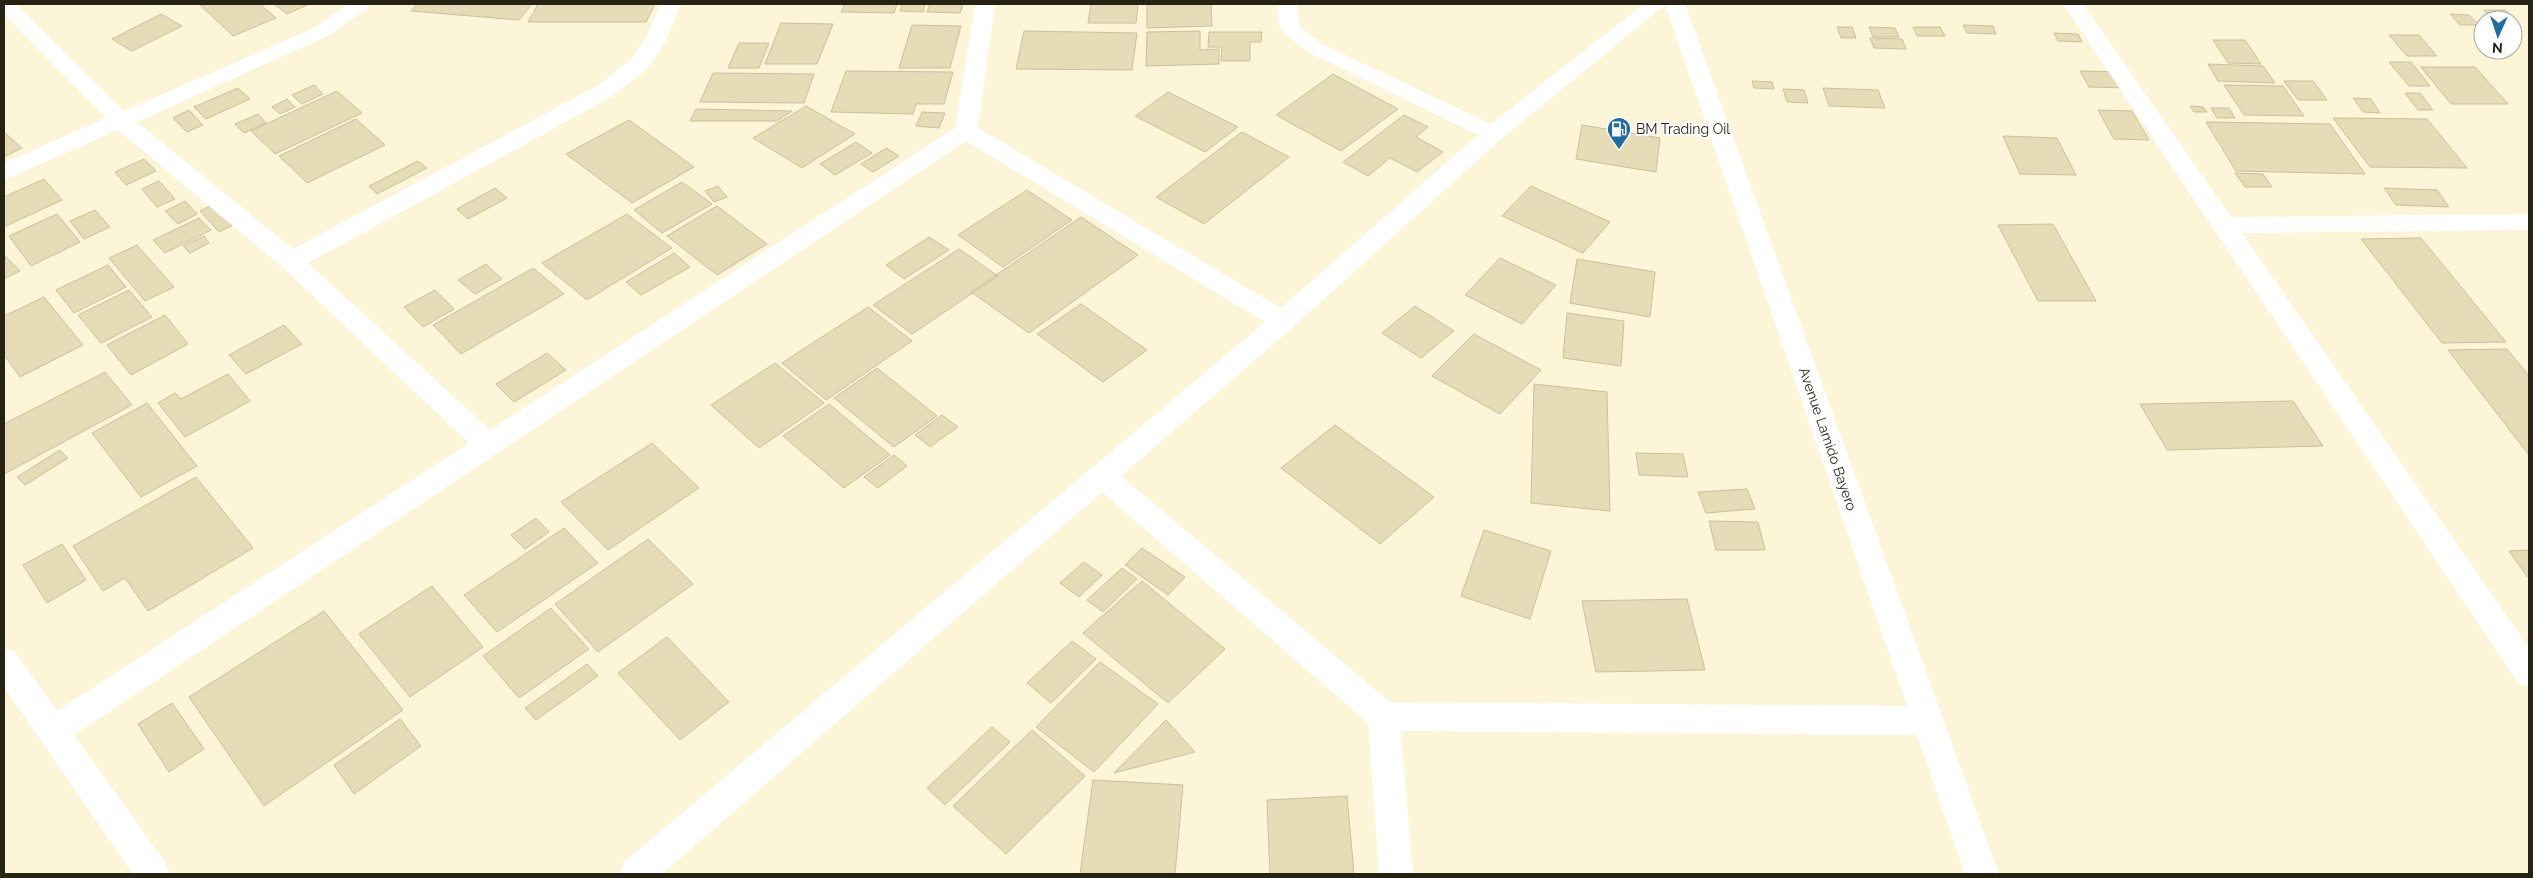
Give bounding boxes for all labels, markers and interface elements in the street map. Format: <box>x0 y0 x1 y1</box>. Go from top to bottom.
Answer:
north arrow <box>2473 10 2523 60</box>
text: N <box>2492 40 2503 56</box>
fuel station icon: BM Trading Oil <box>1606 116 1632 150</box>
place label: BM Trading Oil <box>1636 121 1730 137</box>
street label: Avenue Lamido Bayero <box>1796 365 1860 513</box>

